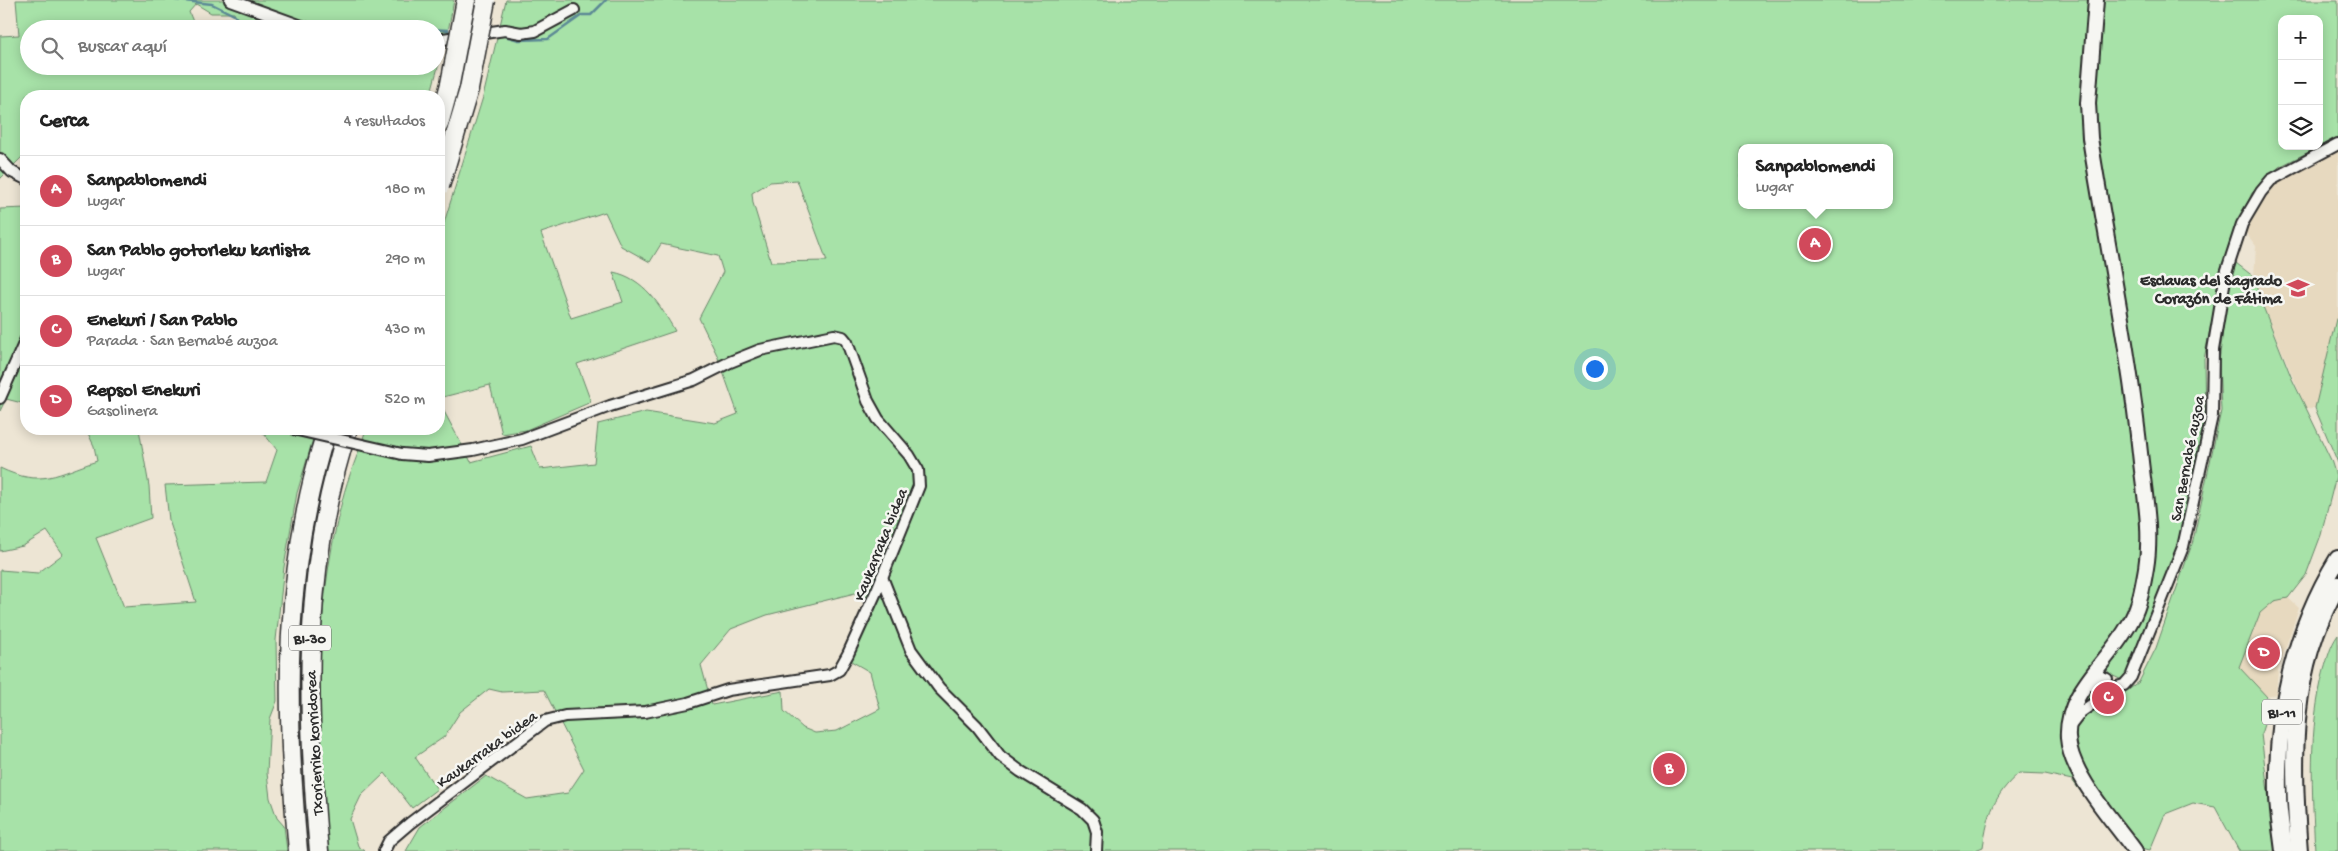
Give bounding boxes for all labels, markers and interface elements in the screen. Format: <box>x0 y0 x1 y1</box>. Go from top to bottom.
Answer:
map controls <box>2278 15 2323 150</box>
button: + <box>2278 15 2323 60</box>
search box <box>20 20 445 75</box>
icon: search <box>38 34 66 62</box>
text: Buscar aquí <box>78 36 167 59</box>
button: − <box>2278 60 2323 105</box>
button: layers <box>2278 105 2323 150</box>
text: Cerca <box>40 110 88 135</box>
text: 4 resultados <box>344 113 425 132</box>
popup <box>1738 144 1893 209</box>
text: Sanpablomendi <box>1756 156 1875 179</box>
text: Sanpablomendi <box>87 170 207 193</box>
text: Lugar <box>1756 179 1793 198</box>
text: A <box>51 181 61 200</box>
text: 180 m <box>386 181 425 200</box>
text: Lugar <box>87 193 124 212</box>
pin: A <box>1799 225 1831 263</box>
text: San Pablo gotorleku karlista <box>87 240 310 263</box>
text: B <box>52 251 60 270</box>
text: 290 m <box>385 251 425 270</box>
text: Lugar <box>87 263 124 282</box>
place label: Esclavas del Sagrado Corazón de Fátima <box>2140 273 2283 310</box>
school or university icon: Esclavas del Sagrado Corazón de Fátima <box>2285 275 2311 301</box>
text: Enekuri / San Pablo <box>87 310 237 333</box>
text: C <box>52 321 60 340</box>
text: 430 m <box>385 321 425 340</box>
text: Parada · San Bernabé auzoa <box>87 333 278 352</box>
your location <box>1582 356 1608 382</box>
text: Repsol Enekuri <box>87 380 201 403</box>
text: D <box>51 391 61 410</box>
text: 520 m <box>385 391 425 410</box>
street label: San Bernabé auzoa <box>2168 393 2211 523</box>
text: Gasolinera <box>87 403 158 422</box>
street label: Kaukarraka bidea <box>851 485 914 604</box>
road number: BI-30 <box>289 626 331 650</box>
pin: D <box>2248 634 2280 672</box>
street label: Txorierriko korridorea <box>303 669 330 817</box>
pin: C <box>2092 679 2124 717</box>
road number: BI-11 <box>2262 700 2302 724</box>
street label: Kaukarraka bidea <box>434 707 543 794</box>
pin: B <box>1653 750 1685 788</box>

